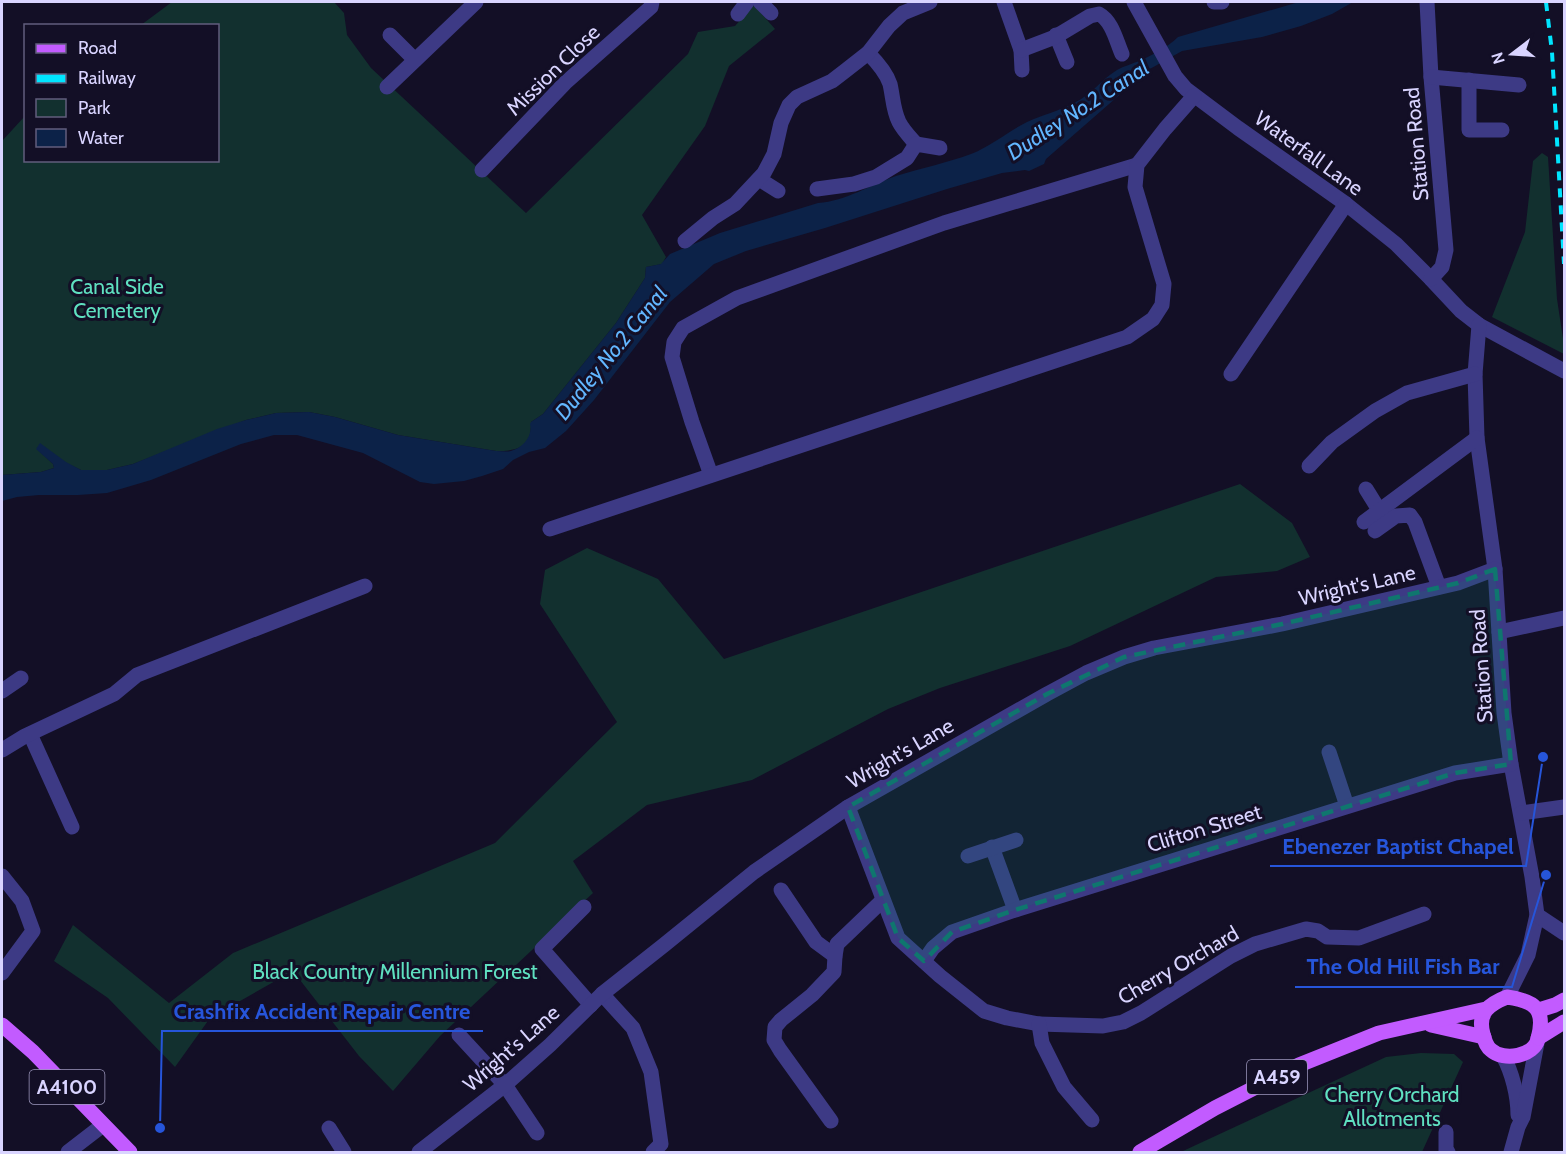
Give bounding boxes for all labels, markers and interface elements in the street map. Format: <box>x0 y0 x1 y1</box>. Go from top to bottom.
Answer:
street label: Mission Close <box>501 19 605 121</box>
legend <box>24 24 219 162</box>
north arrow <box>1482 24 1542 84</box>
text: Road <box>78 37 117 59</box>
text: N <box>1487 50 1509 66</box>
water label: Dudley No.2 Canal <box>1002 54 1155 166</box>
text: Railway <box>78 67 136 89</box>
street label: Station Road <box>1399 86 1433 202</box>
text: Park <box>78 97 111 119</box>
street label: Waterfall Lane <box>1250 105 1368 201</box>
text: Water <box>78 127 124 149</box>
park label: Canal Side Cemetery <box>70 274 164 323</box>
water label: Dudley No.2 Canal <box>549 280 674 425</box>
street label: Wright's Lane <box>1296 559 1418 611</box>
street label: Station Road <box>1465 608 1497 724</box>
street label: Wright's Lane <box>842 712 958 794</box>
street label: Clifton Street <box>1144 799 1264 857</box>
callout: Ebenezer Baptist Chapel <box>1270 826 1526 866</box>
text: Ebenezer Baptist Chapel <box>1282 833 1514 860</box>
street label: Cherry Orchard <box>1113 920 1243 1010</box>
callout: The Old Hill Fish Bar <box>1295 947 1512 987</box>
text: The Old Hill Fish Bar <box>1307 953 1500 980</box>
park label: Black Country Millennium Forest <box>252 959 538 984</box>
callout: Crashfix Accident Repair Centre <box>162 991 483 1031</box>
text: Crashfix Accident Repair Centre <box>174 998 470 1025</box>
street label: Wright's Lane <box>458 999 564 1096</box>
road number: A459 <box>1247 1060 1307 1094</box>
road number: A4100 <box>29 1070 104 1104</box>
park label: Cherry Orchard Allotments <box>1324 1082 1460 1131</box>

